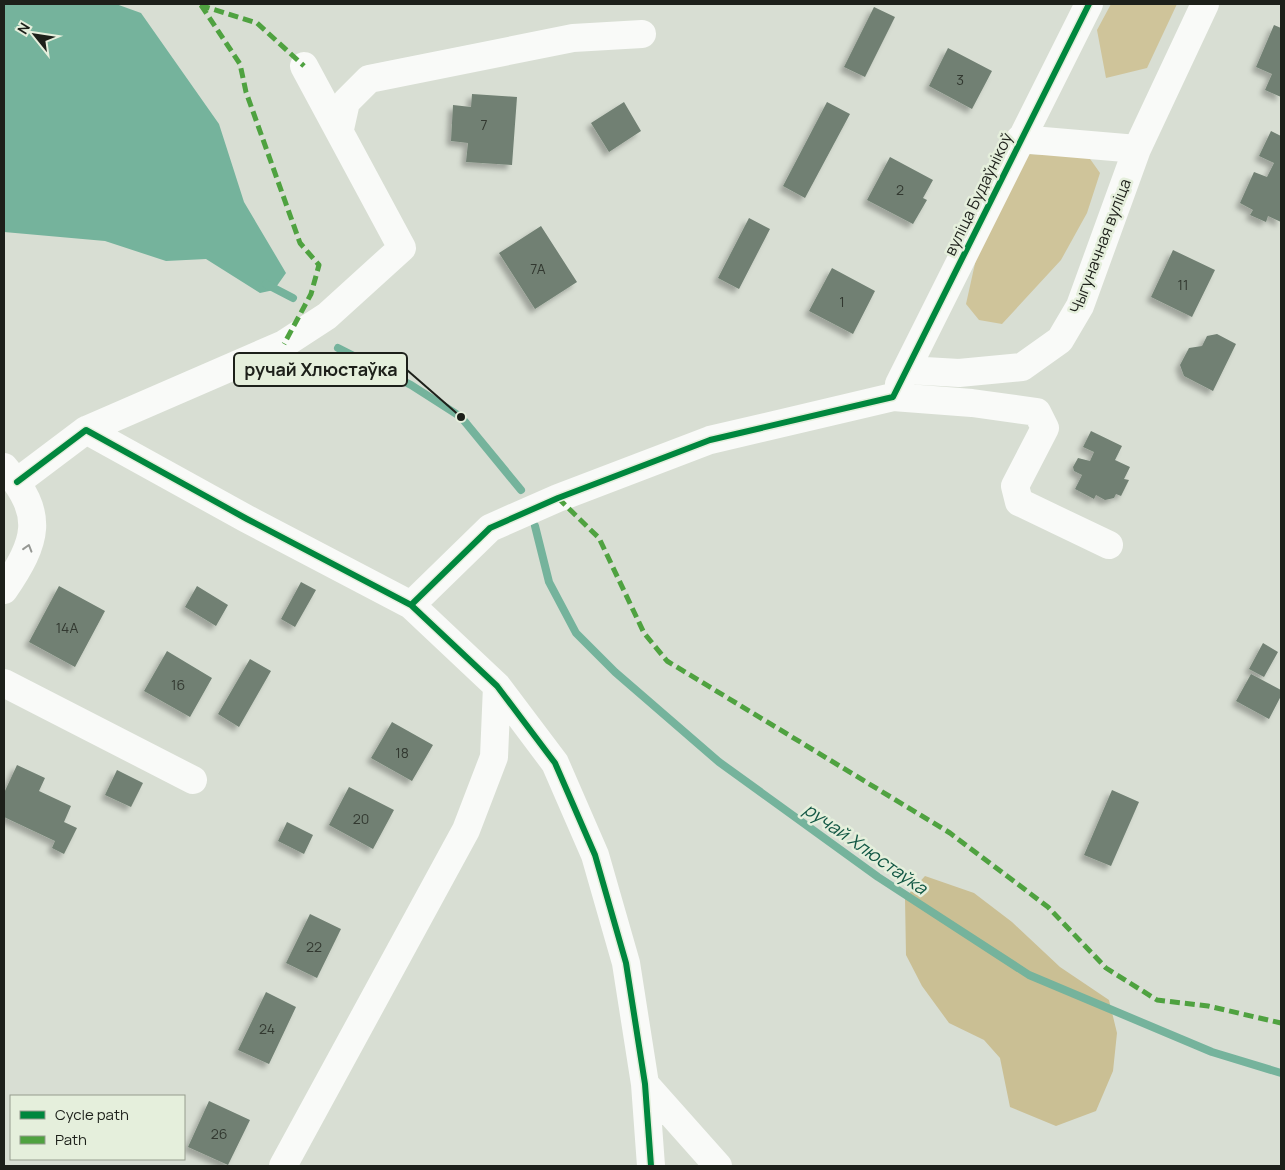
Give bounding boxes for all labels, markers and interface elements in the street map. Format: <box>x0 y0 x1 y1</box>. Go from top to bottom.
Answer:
north arrow <box>10 10 60 60</box>
text: N <box>13 19 34 37</box>
house number: 3 <box>956 70 964 89</box>
house number: 7 <box>480 115 488 134</box>
street label: вуліца Будаўнікоў <box>939 128 1018 259</box>
street label: Чыгуначная вуліца <box>1064 175 1136 317</box>
house number: 2 <box>896 180 904 199</box>
house number: 7А <box>530 259 546 278</box>
house number: 11 <box>1178 275 1188 294</box>
house number: 1 <box>839 292 845 311</box>
callout: ручай Хлюстаўка <box>234 353 407 386</box>
text: ручай Хлюстаўка <box>244 357 398 381</box>
one-way arrow <box>22 545 32 553</box>
house number: 14А <box>56 618 78 637</box>
house number: 16 <box>171 675 185 694</box>
house number: 18 <box>395 743 409 762</box>
water label: ручай Хлюстаўка <box>800 797 933 900</box>
house number: 20 <box>353 809 369 828</box>
house number: 22 <box>306 937 322 956</box>
house number: 24 <box>259 1019 275 1038</box>
legend <box>10 1095 185 1160</box>
text: Cycle path <box>55 1104 129 1125</box>
house number: 26 <box>211 1124 227 1143</box>
text: Path <box>55 1129 87 1150</box>

